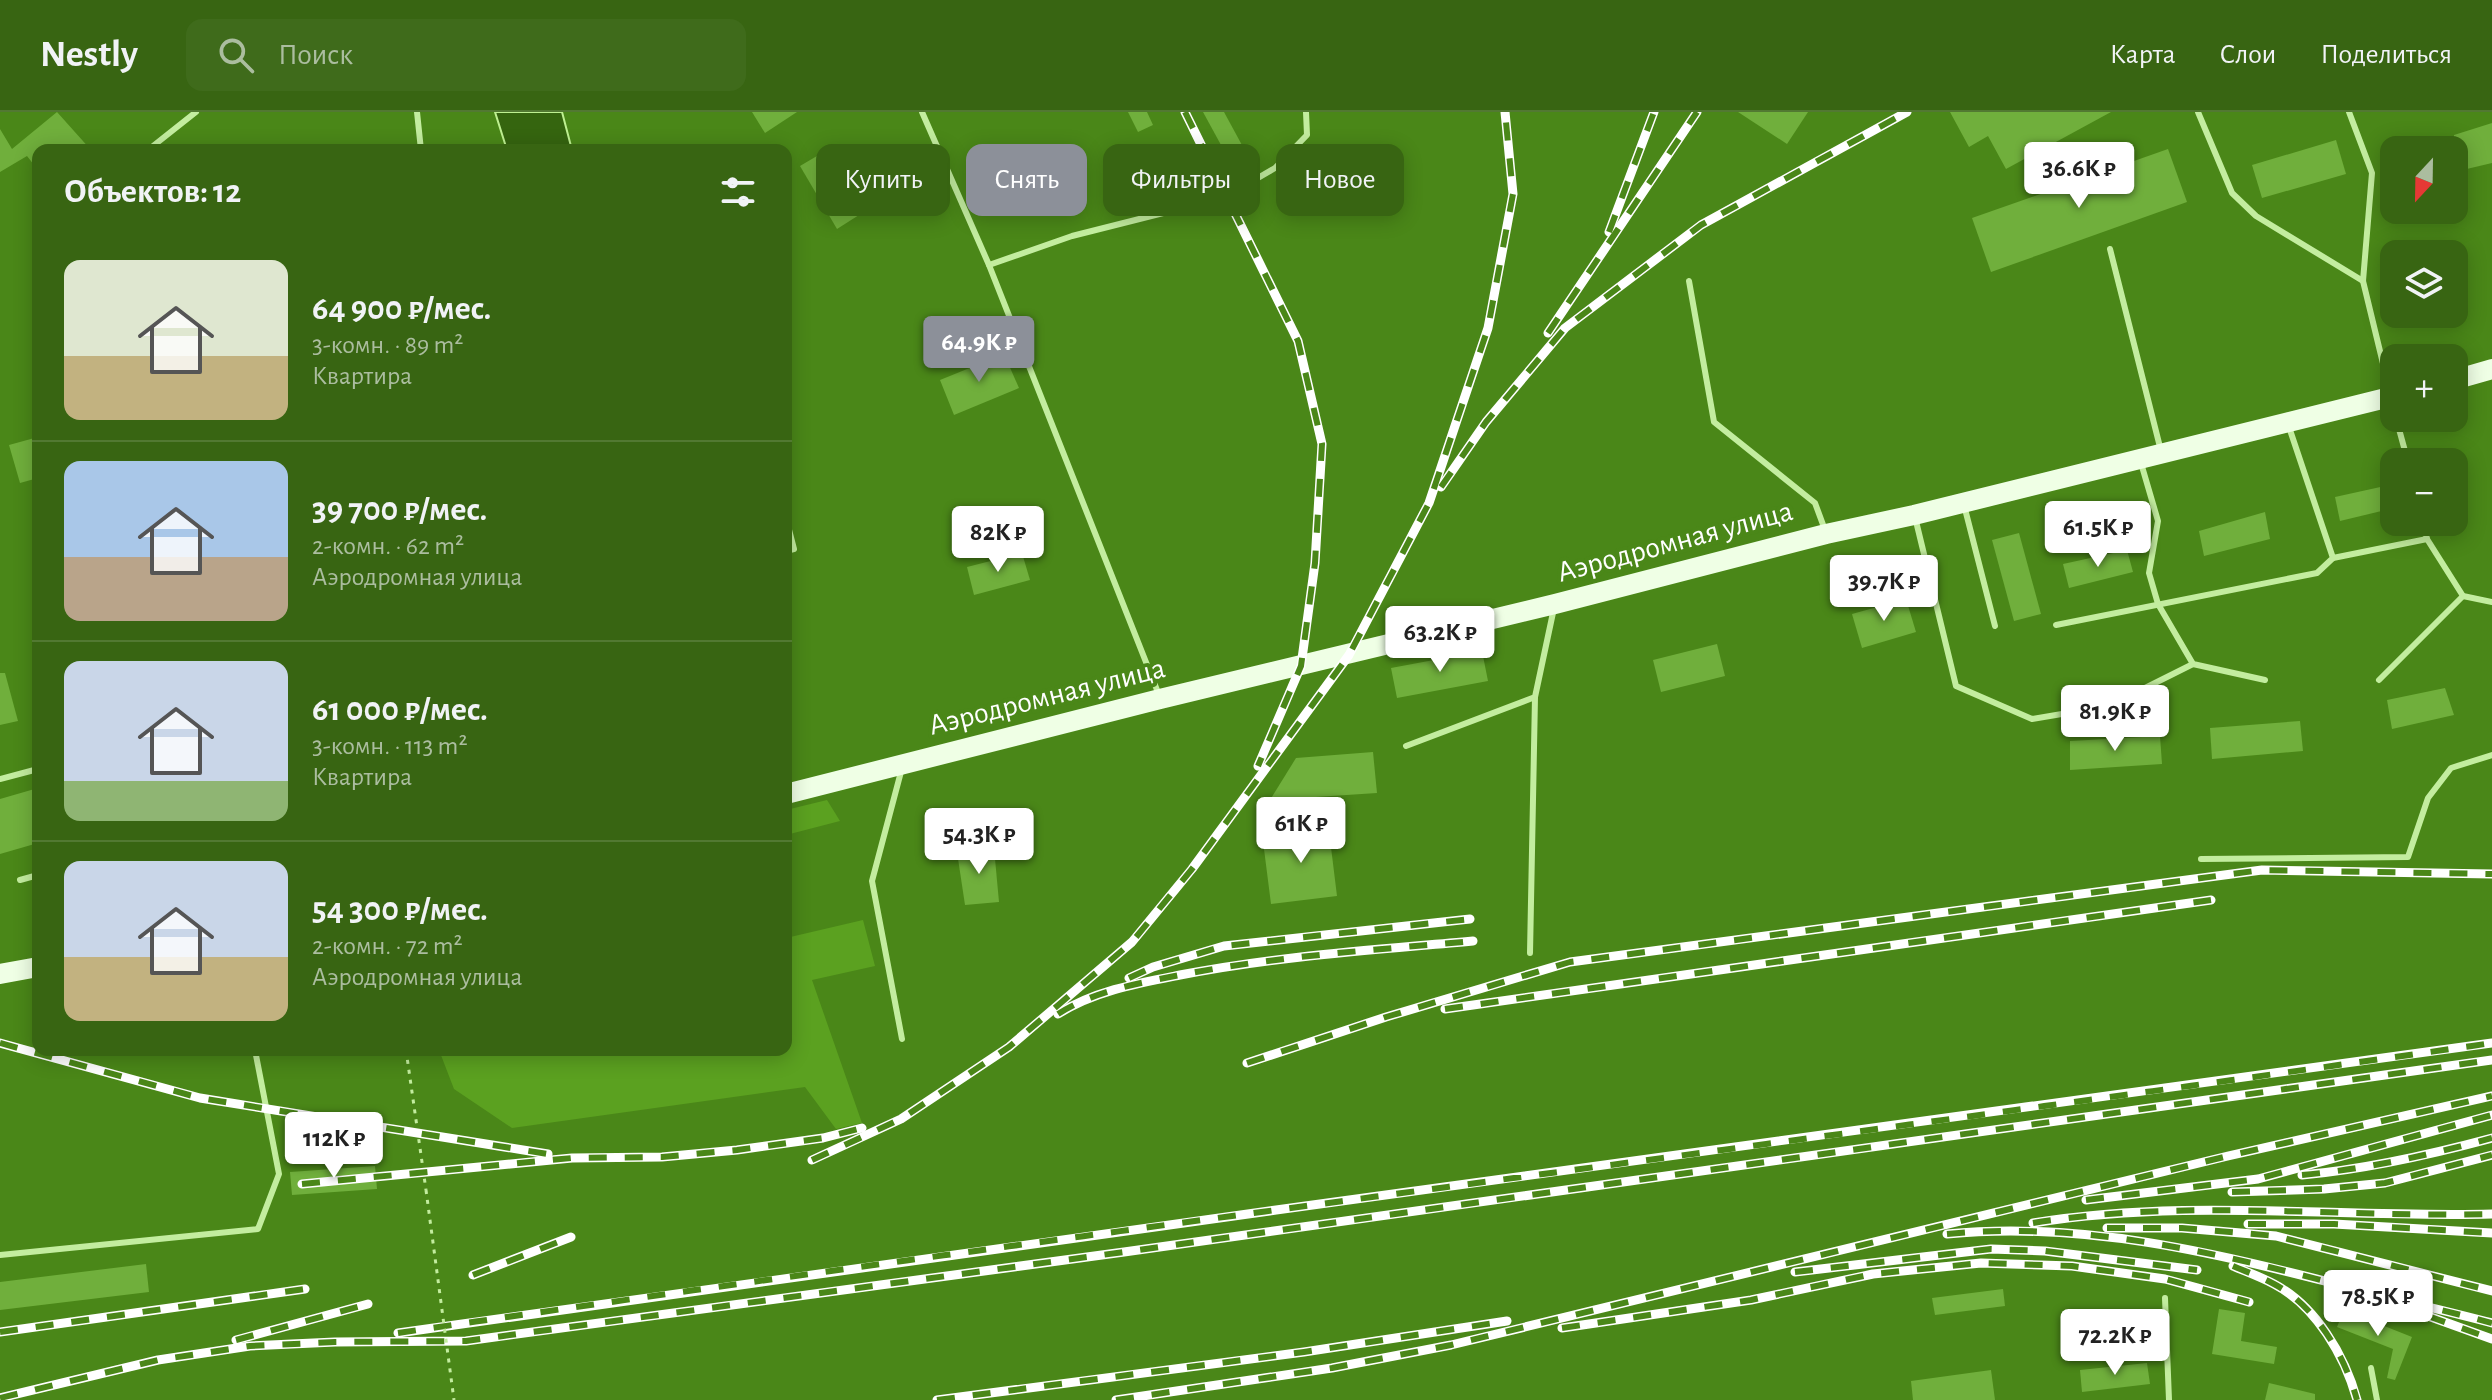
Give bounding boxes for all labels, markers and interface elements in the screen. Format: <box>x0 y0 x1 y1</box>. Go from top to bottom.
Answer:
search box <box>186 19 746 91</box>
icon: search <box>214 33 258 77</box>
text: Nestly <box>40 36 138 74</box>
text: Поиск <box>278 40 353 70</box>
text: Карта <box>2110 41 2176 69</box>
text: Слои <box>2220 41 2276 69</box>
text: Поделиться <box>2320 41 2452 69</box>
north arrow <box>2380 136 2468 224</box>
map controls <box>2380 136 2468 536</box>
pin: 36.6K ₽ <box>2005 142 2153 210</box>
chip: Купить <box>816 144 950 216</box>
chip: Снять <box>966 144 1087 216</box>
chip: Фильтры <box>1103 144 1260 216</box>
chip: Новое <box>1276 144 1404 216</box>
text: 36.6K ₽ <box>2042 155 2116 181</box>
icon: filters <box>716 170 760 214</box>
text: Объектов: 12 <box>64 175 241 209</box>
button: layers <box>2380 240 2468 328</box>
icon: home <box>128 292 224 388</box>
text: 64 900 ₽/мес. <box>312 292 491 326</box>
pin: 64.9K ₽ <box>905 316 1053 384</box>
text: 64.9K ₽ <box>941 329 1017 355</box>
text: 3-комн. · 89 m² <box>312 332 463 358</box>
button: + <box>2380 344 2468 432</box>
text: Квартира <box>312 363 412 389</box>
button: − <box>2380 448 2468 536</box>
icon: home <box>128 493 224 589</box>
text: 39 700 ₽/мес. <box>312 493 487 527</box>
street label: Аэродромная улица <box>1554 496 1796 588</box>
pin: 61.5K ₽ <box>2024 501 2172 569</box>
pin: 82K ₽ <box>942 506 1054 574</box>
text: 61.5K ₽ <box>2063 514 2133 540</box>
text: 82K ₽ <box>970 519 1026 545</box>
text: 2-комн. · 62 m² <box>312 533 464 559</box>
pin: 39.7K ₽ <box>1810 555 1958 623</box>
text: Аэродромная улица <box>312 564 522 590</box>
text: 39.7K ₽ <box>1848 568 1920 594</box>
pin: 63.2K ₽ <box>1366 606 1514 674</box>
text: 63.2K ₽ <box>1403 619 1477 645</box>
street label: Аэродромная улица <box>926 653 1168 741</box>
pin: 81.9K ₽ <box>2041 685 2189 753</box>
icon: home <box>128 693 224 789</box>
text: 61 000 ₽/мес. <box>312 693 488 727</box>
text: 81.9K ₽ <box>2079 698 2151 724</box>
text: 3-комн. · 113 m² <box>312 733 467 759</box>
text: Квартира <box>312 764 412 790</box>
pin: 61K ₽ <box>1245 797 1357 865</box>
pin: 54.3K ₽ <box>905 808 1053 876</box>
text: 61K ₽ <box>1274 810 1328 836</box>
text: 54.3K ₽ <box>943 821 1015 847</box>
icon: home <box>128 893 224 989</box>
text: 54 300 ₽/мес. <box>312 893 488 927</box>
text: 2-комн. · 72 m² <box>312 933 463 959</box>
text: Аэродромная улица <box>312 964 522 990</box>
pin: 112K ₽ <box>269 1112 399 1180</box>
text: 112K ₽ <box>303 1125 365 1151</box>
pin: 78.5K ₽ <box>2304 1270 2452 1338</box>
text: 78.5K ₽ <box>2342 1283 2414 1309</box>
pin: 72.2K ₽ <box>2041 1309 2189 1377</box>
text: 72.2K ₽ <box>2079 1322 2151 1348</box>

